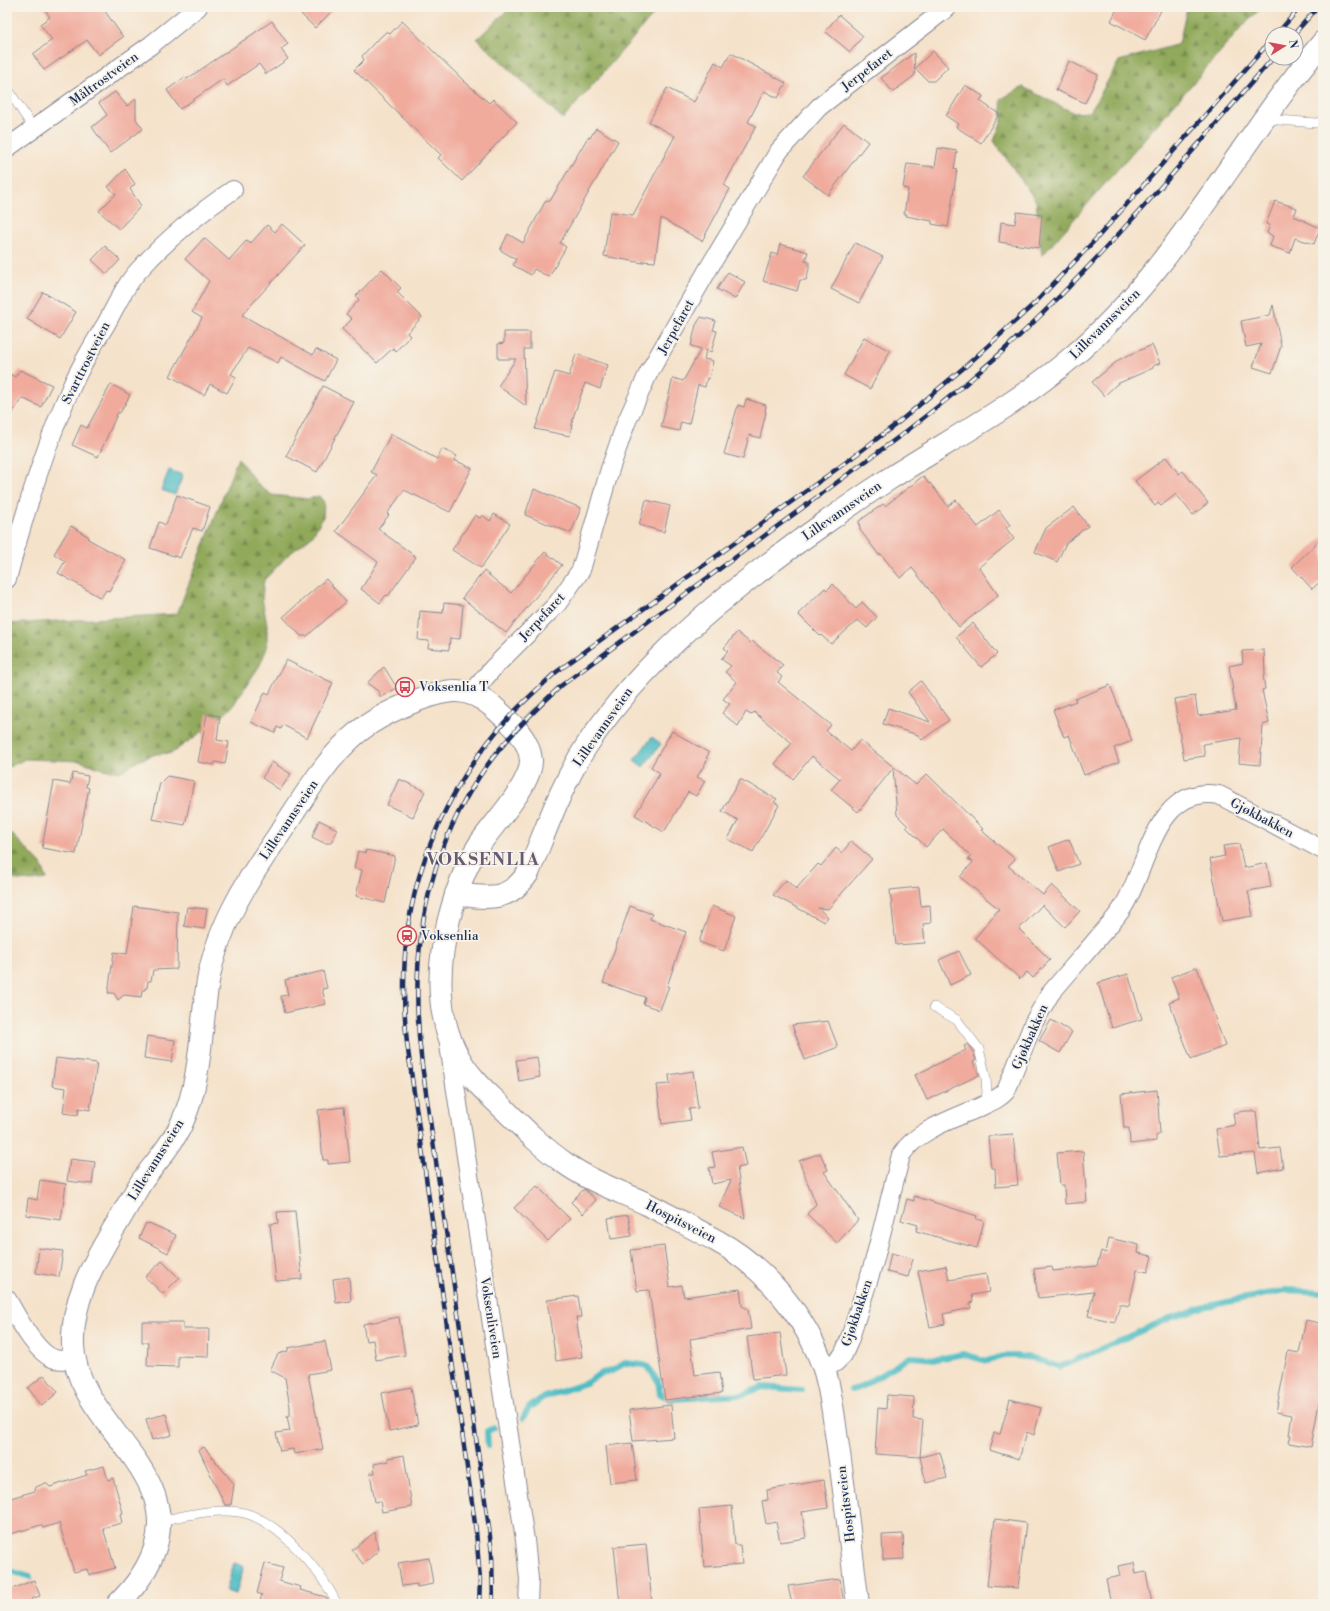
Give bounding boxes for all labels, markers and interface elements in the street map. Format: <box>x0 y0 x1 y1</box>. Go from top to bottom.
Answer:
north arrow <box>1264 26 1304 66</box>
text: N <box>1285 39 1301 50</box>
street label: Jerpefaret <box>838 45 896 95</box>
street label: Måltrostveien <box>66 49 142 109</box>
street label: Lillevannsveien <box>1066 285 1144 363</box>
street label: Jerpefaret <box>654 296 698 358</box>
street label: Svarttrostveien <box>58 319 114 407</box>
street label: Lillevannsveien <box>799 478 885 544</box>
street label: Jerpefaret <box>515 589 569 645</box>
bus stop icon: Voksenlia T <box>394 676 416 698</box>
place label: Voksenlia T <box>418 679 488 695</box>
street label: Lillevannsveien <box>570 684 636 770</box>
street label: Lillevannsveien <box>256 777 322 863</box>
street label: Gjøkbakken <box>1227 795 1297 842</box>
district label: VOKSENLIA <box>425 849 540 871</box>
station icon: Voksenlia <box>396 925 418 947</box>
place label: Voksenlia <box>420 928 479 944</box>
street label: Gjøkbakken <box>1009 1002 1052 1072</box>
street label: Lillevannsveien <box>125 1116 188 1204</box>
street label: Hospitsveien <box>643 1197 719 1247</box>
street label: Voksenliveien <box>477 1275 505 1360</box>
street label: Gjøkbakken <box>838 1277 876 1349</box>
street label: Hospitsveien <box>833 1465 859 1543</box>

